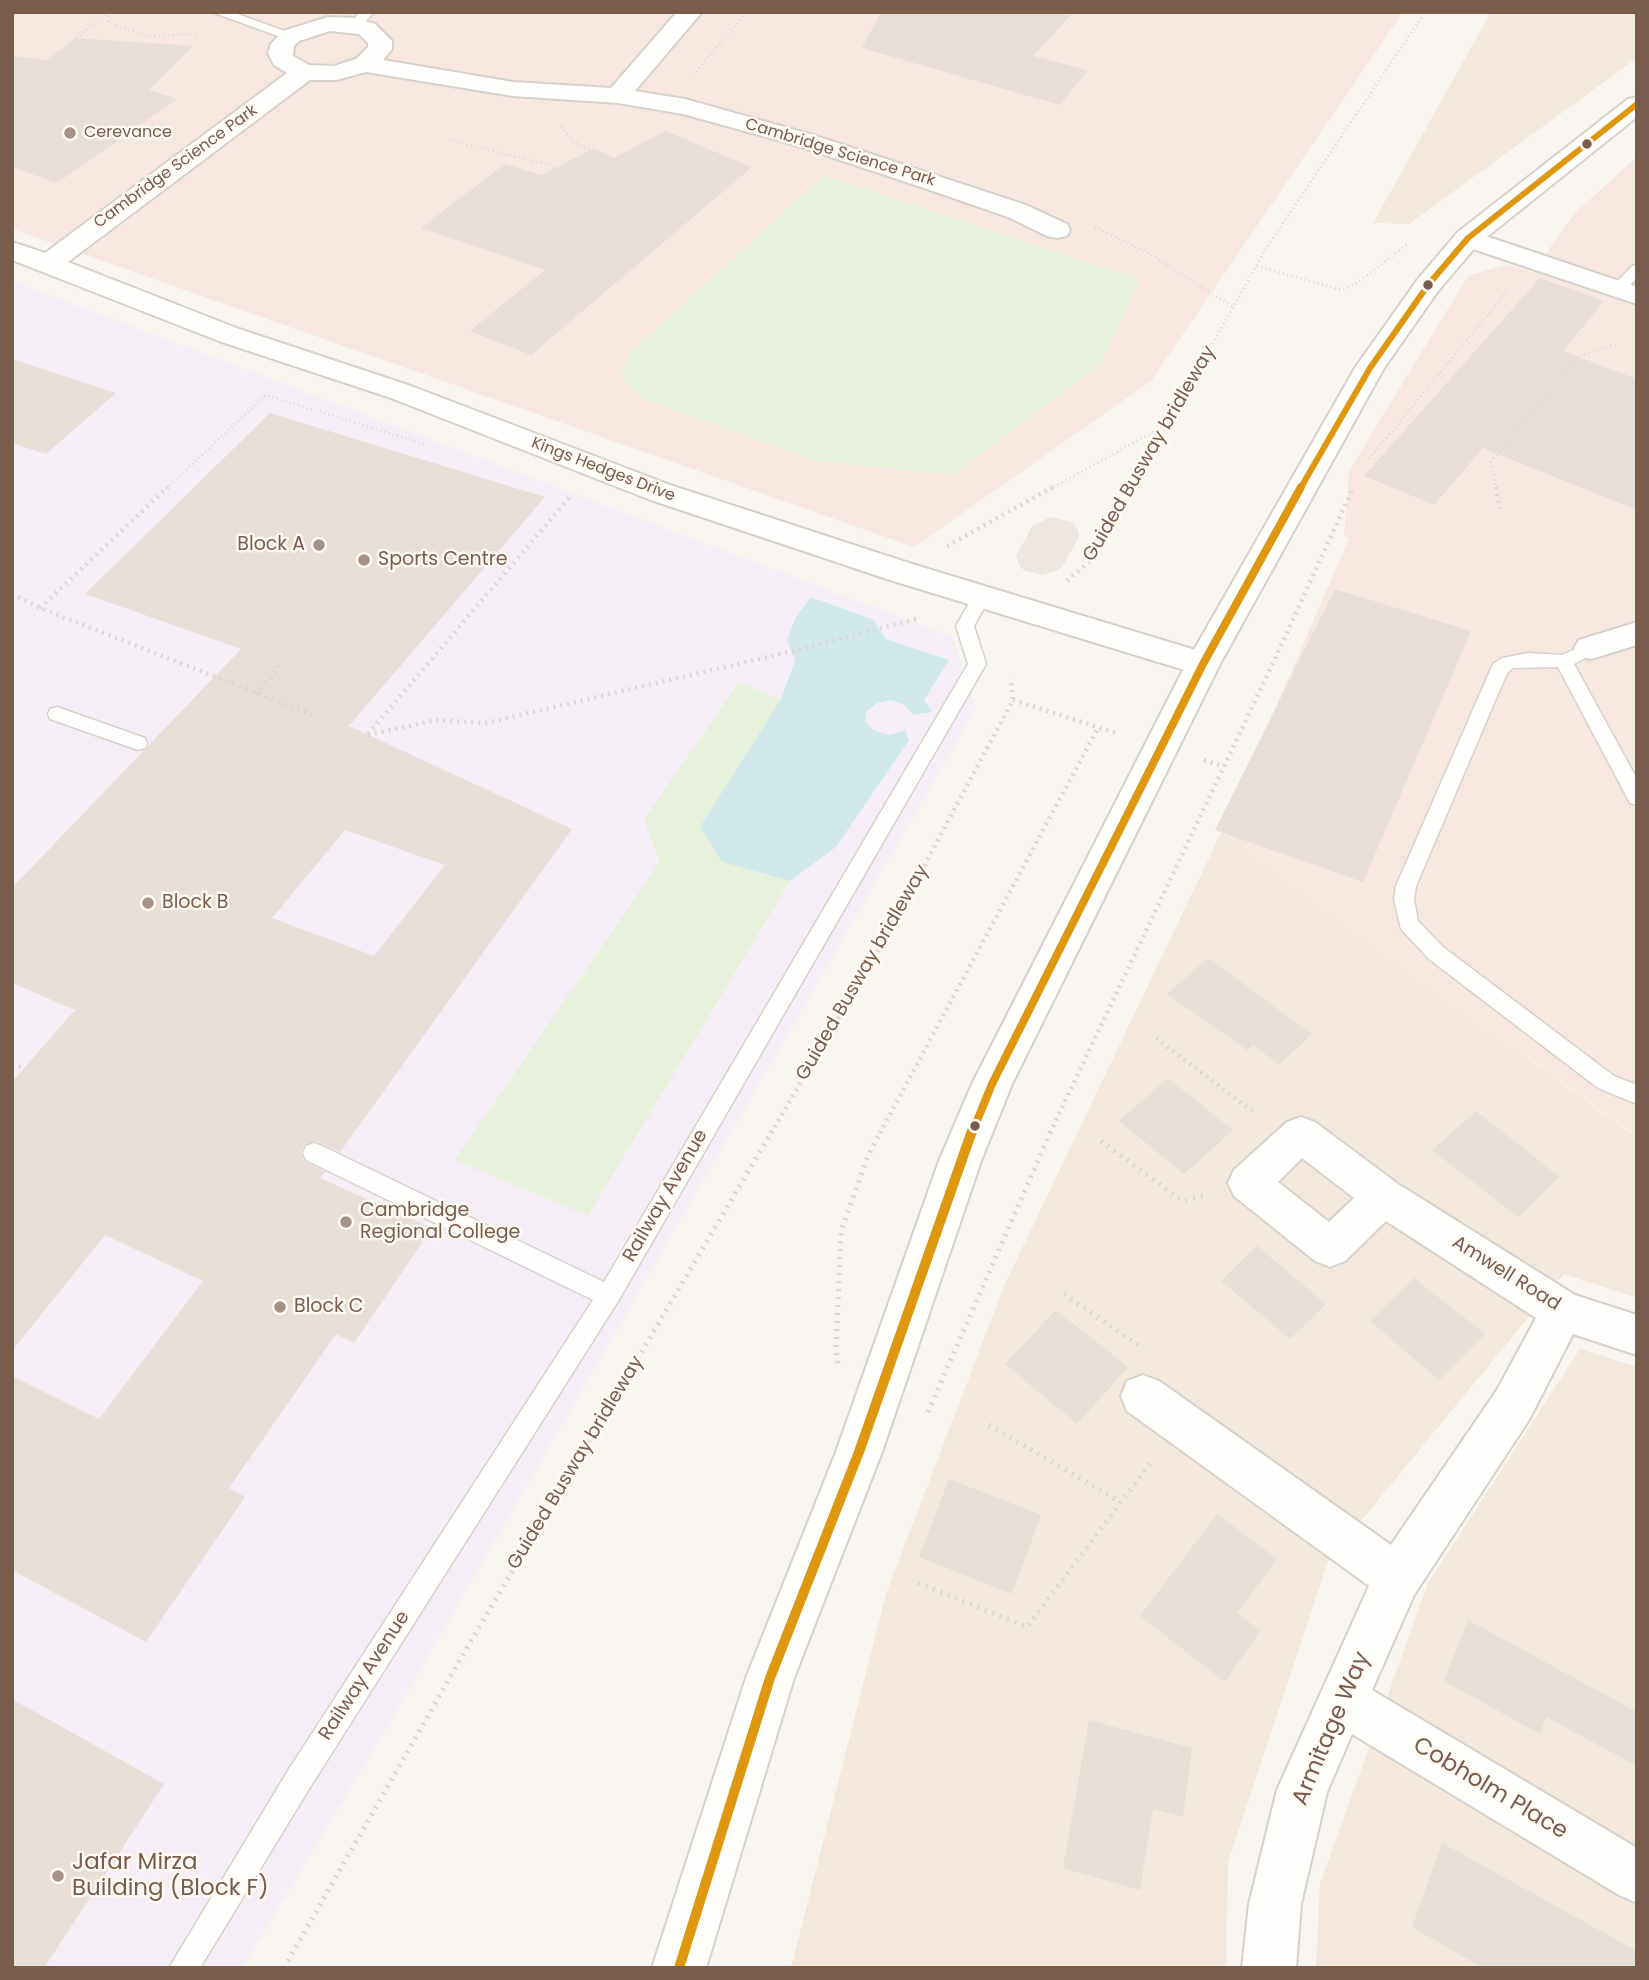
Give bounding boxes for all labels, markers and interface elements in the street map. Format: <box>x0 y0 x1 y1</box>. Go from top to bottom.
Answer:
street label: Cambridge Science Park <box>90 101 262 233</box>
street label: Cambridge Science Park <box>743 115 937 191</box>
place label: Cerevance <box>84 123 172 143</box>
marker: Cerevance <box>62 125 78 141</box>
unlabelled marker <box>1580 137 1594 151</box>
unlabelled marker <box>1421 278 1435 292</box>
street label: Guided Busway bridleway <box>1079 342 1221 566</box>
street label: Kings Hedges Drive <box>528 434 678 506</box>
place label: Block A <box>237 534 305 556</box>
marker: Block A <box>311 537 327 553</box>
place label: Sports Centre <box>378 549 508 571</box>
marker: Sports Centre <box>356 552 372 568</box>
street label: Guided Busway bridleway <box>792 861 934 1085</box>
place label: Block B <box>162 892 229 914</box>
marker: Block B <box>140 895 156 911</box>
unlabelled marker <box>968 1119 982 1133</box>
street label: Railway Avenue <box>619 1126 713 1266</box>
place label: Cambridge Regional College <box>360 1200 520 1244</box>
marker: Cambridge Regional College <box>338 1214 354 1230</box>
street label: Amwell Road <box>1448 1232 1564 1316</box>
place label: Block C <box>294 1296 364 1318</box>
marker: Block C <box>272 1299 288 1315</box>
street label: Guided Busway bridleway <box>503 1352 649 1574</box>
street label: Railway Avenue <box>315 1607 415 1745</box>
street label: Armitage Way <box>1287 1648 1377 1810</box>
street label: Cobholm Place <box>1408 1732 1572 1846</box>
place label: Jafar Mirza Building (Block F) <box>72 1849 269 1903</box>
marker: Jafar Mirza Building (Block F) <box>50 1868 66 1884</box>

